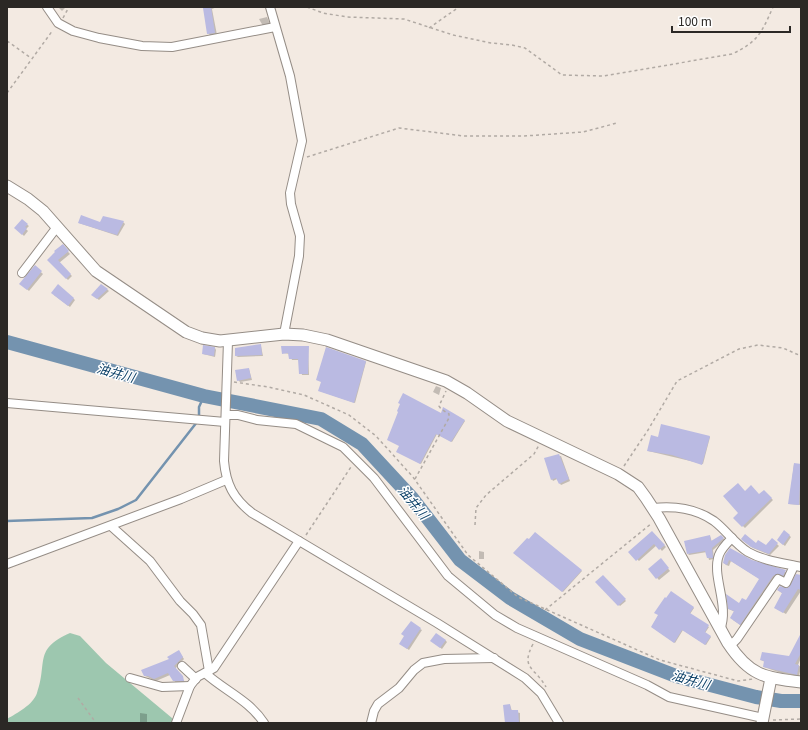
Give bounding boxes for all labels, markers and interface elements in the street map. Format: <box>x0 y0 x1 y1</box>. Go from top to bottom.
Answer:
scale bar <box>672 8 790 34</box>
text: 100 m <box>678 12 712 29</box>
water label: 油井川 <box>95 358 139 387</box>
water label: 油井川 <box>394 481 435 525</box>
water label: 油井川 <box>670 664 714 694</box>

